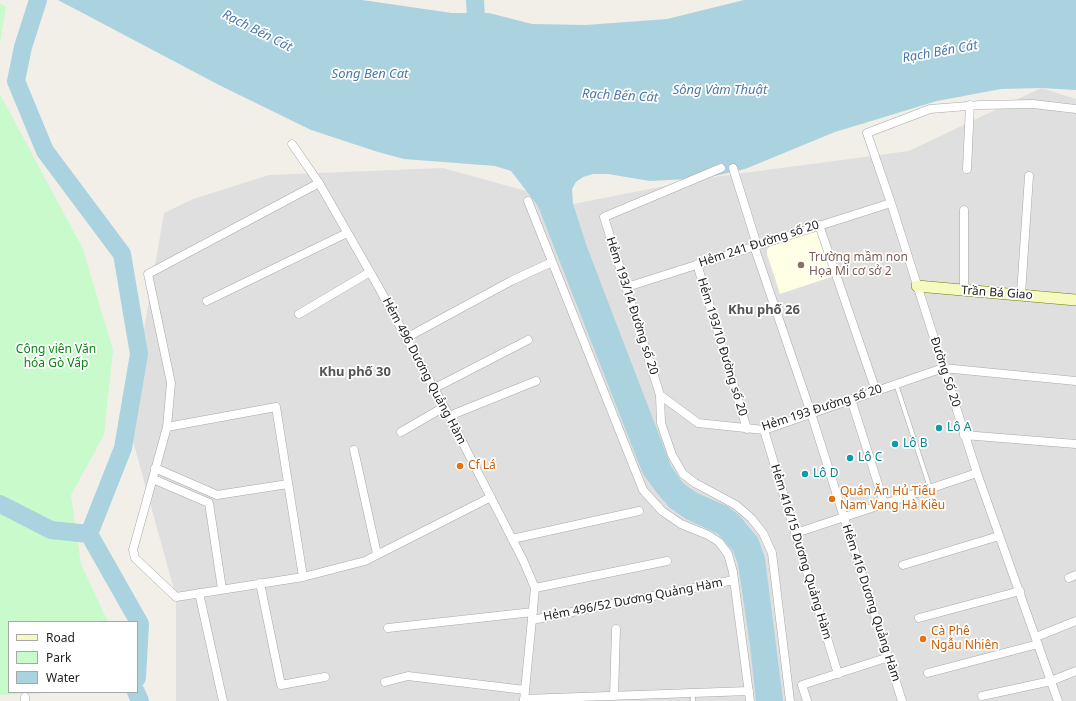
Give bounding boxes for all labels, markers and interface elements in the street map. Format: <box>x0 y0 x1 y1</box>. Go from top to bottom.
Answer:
water label: Rạch Bến Cát <box>220 7 294 55</box>
water label: Rạch Bến Cát <box>901 38 979 66</box>
water label: Song Ben Cat <box>332 66 408 82</box>
water label: Sông Vàm Thuật <box>673 82 767 98</box>
water label: Rạch Bến Cát <box>582 86 658 106</box>
street label: Hẻm 241 Đường số 20 <box>697 218 821 270</box>
street label: Hẻm 193/14 Đường số 20 <box>603 235 661 377</box>
place label: Trường mầm non Họa Mi cơ sở 2 <box>809 251 908 279</box>
marker: Trường mầm non Họa Mi cơ sở 2 <box>796 260 806 270</box>
street label: Hẻm 193/10 Đường số 20 <box>694 276 750 418</box>
street label: Trần Bá Giao <box>961 283 1033 303</box>
street label: Hẻm 496 Dương Quảng Hàm <box>379 295 469 447</box>
district label: Khu phố 26 <box>728 302 800 318</box>
street label: Đường Số 20 <box>927 335 963 409</box>
park label: Công viên Văn hóa Gò Vấp <box>16 343 96 371</box>
district label: Khu phố 30 <box>319 364 391 380</box>
street label: Hẻm 193 Đường số 20 <box>760 382 884 434</box>
place label: Lô A <box>947 421 971 435</box>
marker: Lô A <box>934 423 944 433</box>
place label: Lô B <box>903 437 927 451</box>
marker: Lô B <box>890 439 900 449</box>
place label: Lô C <box>858 451 882 465</box>
marker: Lô C <box>845 453 855 463</box>
place label: Cf Lá <box>468 459 496 473</box>
marker: Cf Lá <box>455 461 465 471</box>
street label: Hẻm 416/15 Dương Quảng Hàm <box>767 463 835 641</box>
place label: Lô D <box>813 467 838 481</box>
marker: Lô D <box>800 469 810 479</box>
place label: Quán Ăn Hủ Tiếu Nam Vang Hà Kiều <box>840 485 945 513</box>
marker: Quán Ăn Hủ Tiếu Nam Vang Hà Kiều <box>827 494 837 504</box>
street label: Hẻm 416 Dương Quảng Hàm <box>839 523 903 683</box>
street label: Hẻm 496/52 Dương Quảng Hàm <box>542 576 724 624</box>
legend <box>8 621 138 693</box>
place label: Cà Phê Ngẫu Nhiên <box>931 625 999 653</box>
text: Road <box>46 629 75 646</box>
marker: Cà Phê Ngẫu Nhiên <box>918 634 928 644</box>
text: Park <box>46 649 71 666</box>
text: Water <box>46 669 80 686</box>

